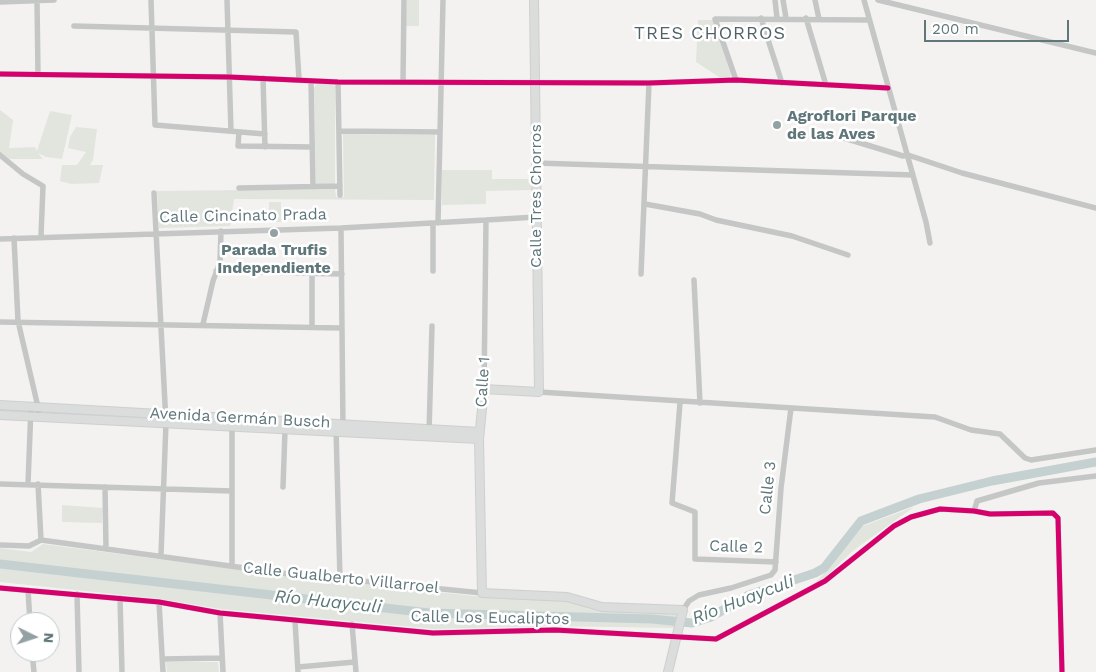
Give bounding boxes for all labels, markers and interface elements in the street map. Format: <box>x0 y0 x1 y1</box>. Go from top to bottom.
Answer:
scale bar <box>926 10 1071 42</box>
text: 200 m <box>932 20 979 38</box>
district label: TRES CHORROS <box>633 23 787 45</box>
place label: Agroflori Parque de las Aves <box>787 106 917 144</box>
marker: Agroflori Parque de las Aves <box>771 119 783 131</box>
street label: Calle Tres Chorros <box>526 124 546 268</box>
street label: Calle Cincinato Prada <box>159 205 327 227</box>
marker: Parada Trufis Independiente <box>268 227 280 239</box>
place label: Parada Trufis Independiente <box>217 240 331 278</box>
street label: Calle 1 <box>472 356 494 408</box>
street label: Avenida Germán Busch <box>149 404 331 432</box>
street label: Calle 3 <box>756 460 780 516</box>
street label: Calle 2 <box>709 536 763 558</box>
street label: Calle Gualberto Villarroel <box>242 558 440 598</box>
water label: Río Huayculi <box>689 571 797 629</box>
water label: Río Huayculi <box>273 586 383 618</box>
street label: Calle Los Eucaliptos <box>410 607 570 629</box>
north arrow <box>10 612 60 662</box>
text: N <box>41 632 57 644</box>

